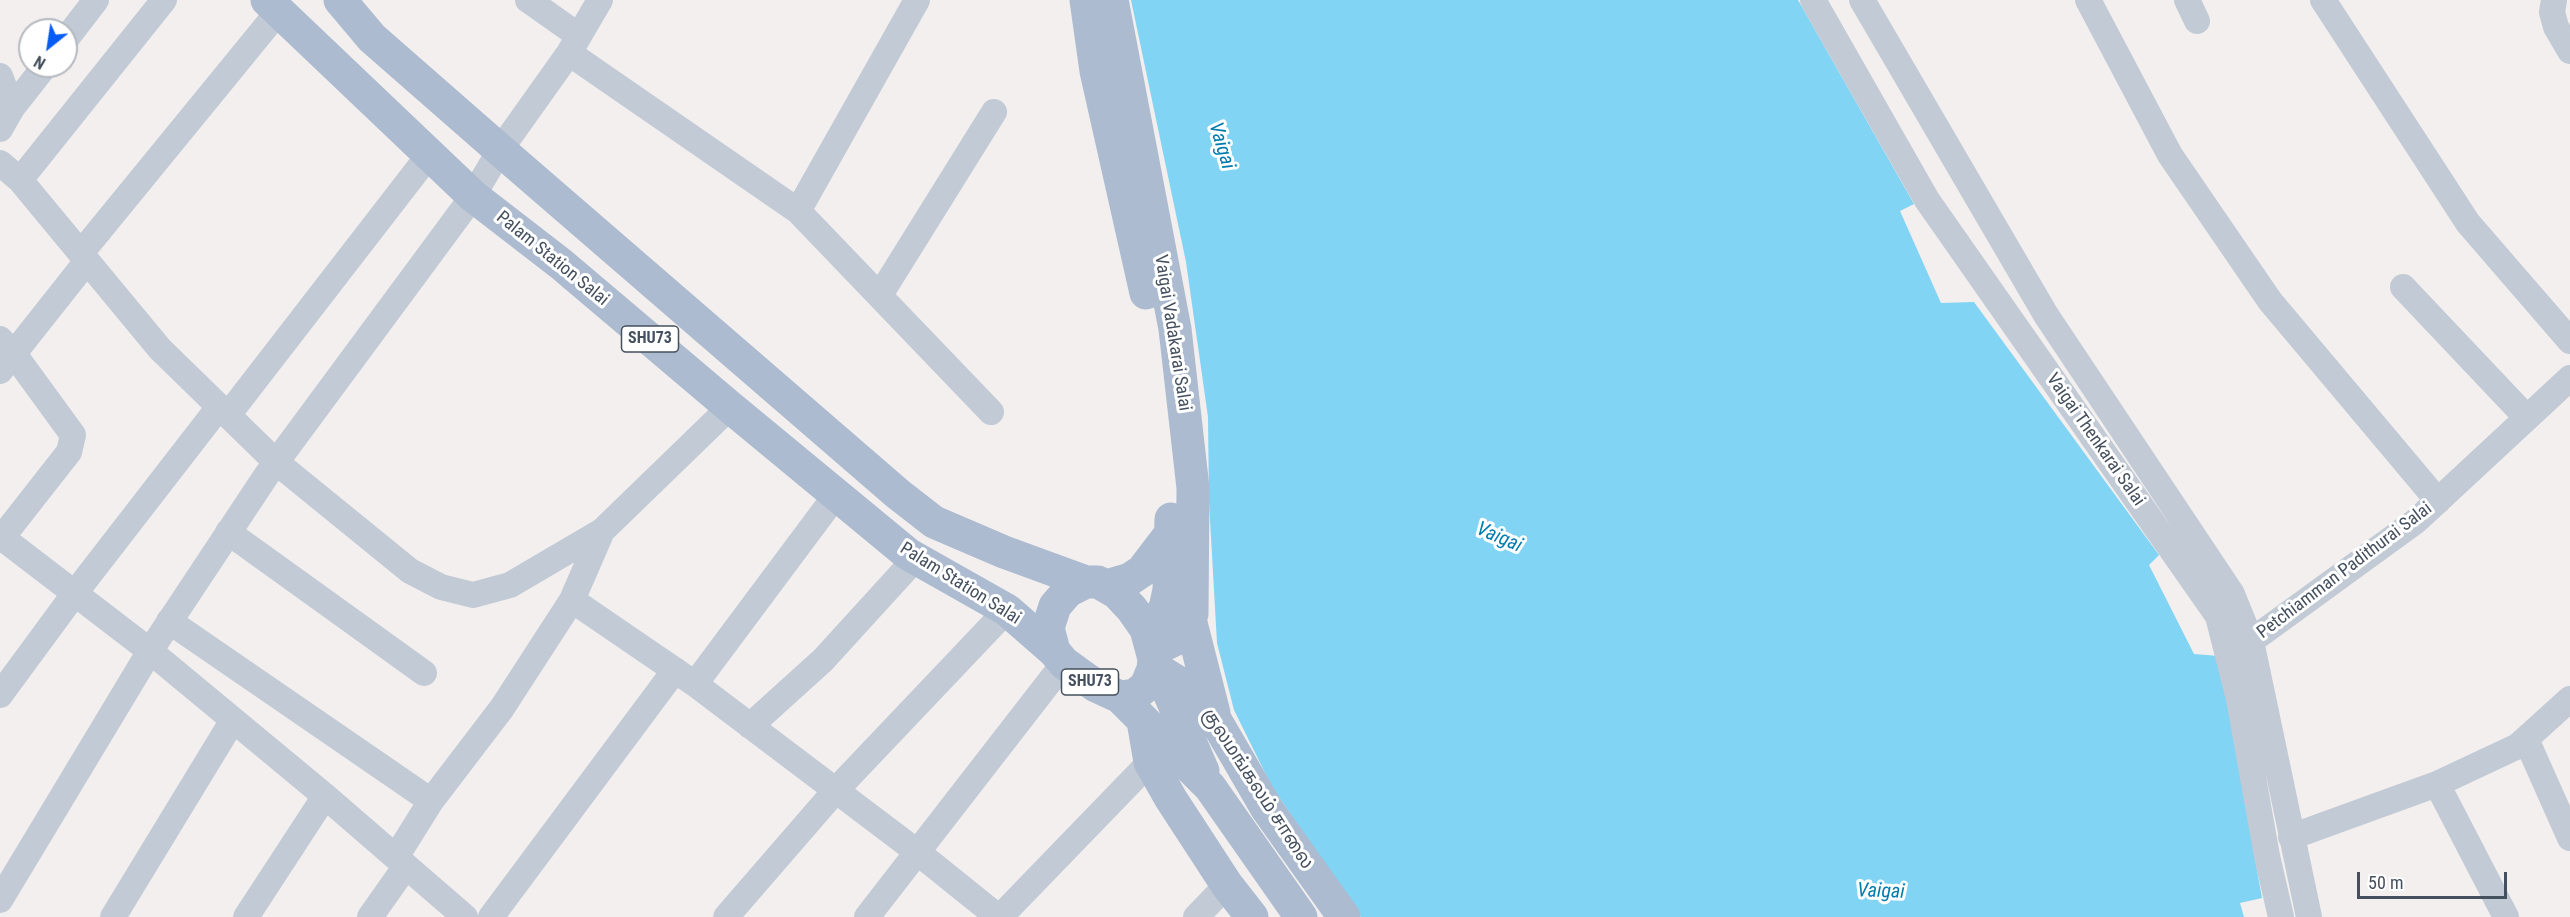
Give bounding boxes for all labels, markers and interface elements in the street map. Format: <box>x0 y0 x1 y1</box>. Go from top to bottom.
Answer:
north arrow <box>18 18 78 78</box>
text: N <box>31 52 49 73</box>
water label: Vaigai <box>1203 120 1239 172</box>
street label: Palam Station Salai <box>491 207 613 311</box>
street label: Vaigai Vadakarai Salai <box>1149 253 1195 413</box>
road number: SHU73 <box>622 326 678 352</box>
street label: Vaigai Thenkarai Salai <box>2041 369 2149 511</box>
street label: Petchiamman Padithurai Salai <box>2253 498 2437 644</box>
water label: Vaigai <box>1472 518 1526 558</box>
street label: Palam Station Salai <box>896 538 1024 630</box>
road number: SHU73 <box>1062 669 1118 695</box>
street label: குலமங்கலம் சாலை <box>1197 705 1317 873</box>
scale bar <box>2360 860 2510 898</box>
text: 50 m <box>2368 872 2403 893</box>
water label: Vaigai <box>1857 879 1905 905</box>

